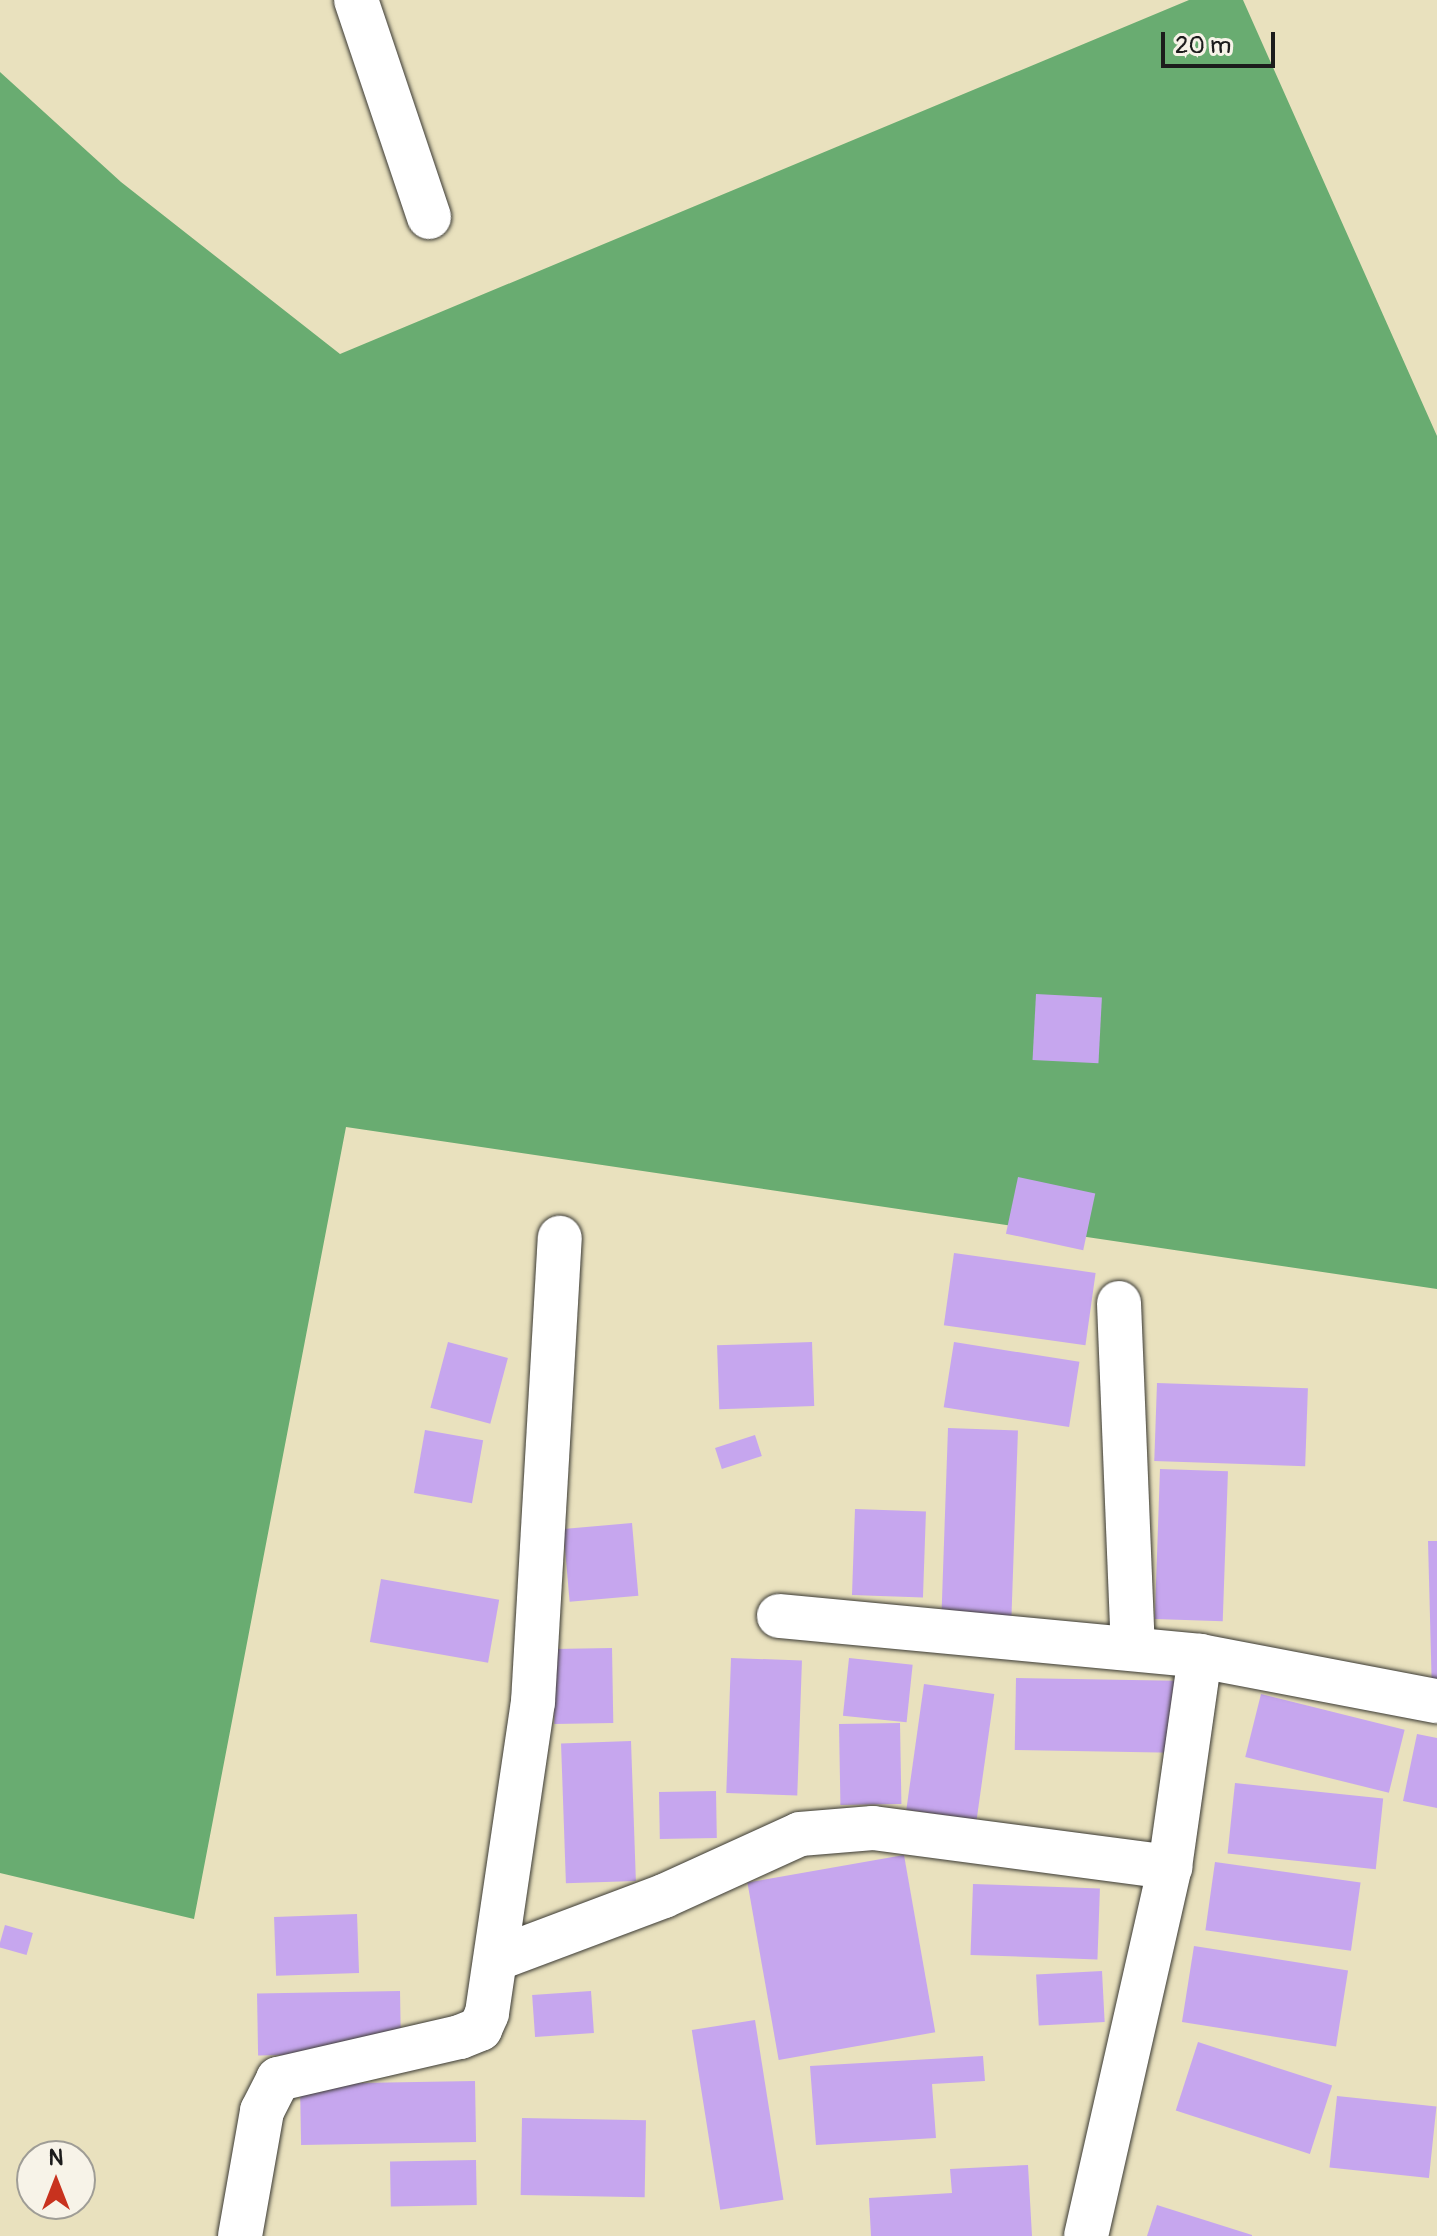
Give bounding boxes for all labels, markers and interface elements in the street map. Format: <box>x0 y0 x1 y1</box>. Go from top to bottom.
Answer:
scale bar <box>1165 16 1279 66</box>
text: 20 m <box>1175 31 1231 60</box>
north arrow <box>16 2140 96 2220</box>
text: N <box>49 2144 63 2172</box>

